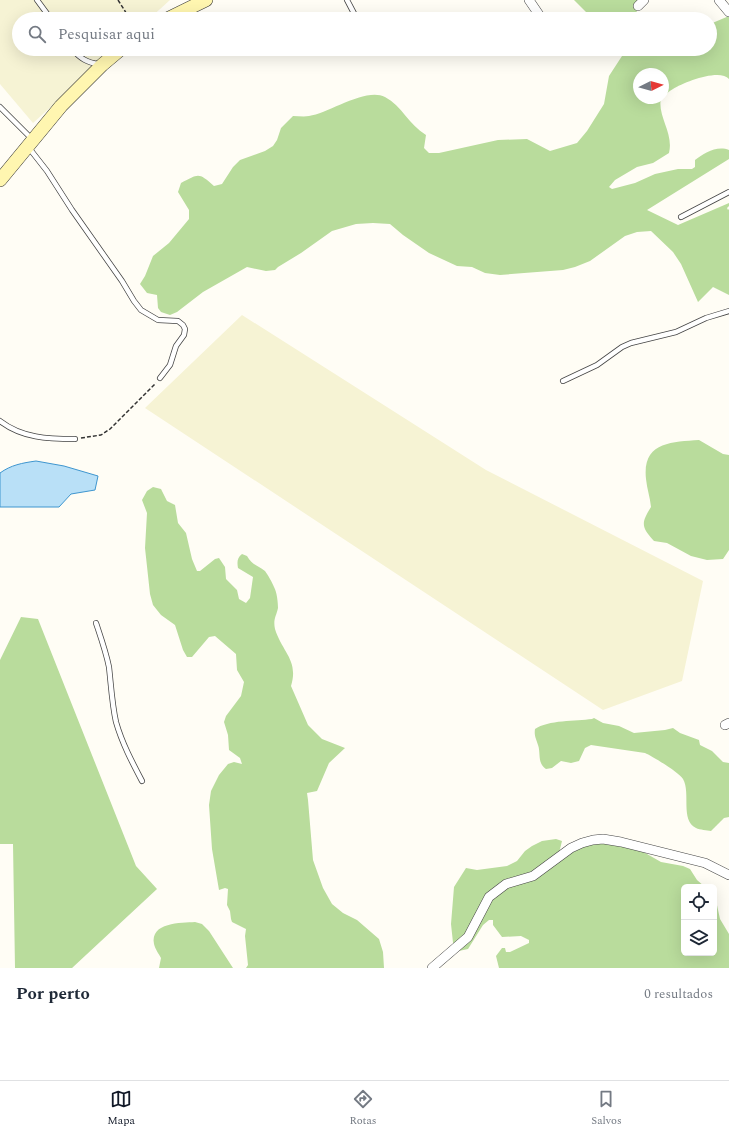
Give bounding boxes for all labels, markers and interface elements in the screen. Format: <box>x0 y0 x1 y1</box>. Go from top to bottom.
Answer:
search box <box>12 12 717 56</box>
icon: search <box>26 23 48 45</box>
text: Pesquisar aqui <box>58 23 155 46</box>
north arrow <box>633 68 669 104</box>
map controls <box>681 884 717 956</box>
button: locate <box>681 884 717 920</box>
button: layers <box>681 920 717 956</box>
text: Por perto <box>16 981 90 1007</box>
text: 0 resultados <box>644 984 713 1004</box>
tab: Mapa <box>107 1088 135 1129</box>
tab: Rotas <box>349 1088 377 1129</box>
tab: Salvos <box>591 1088 622 1129</box>

